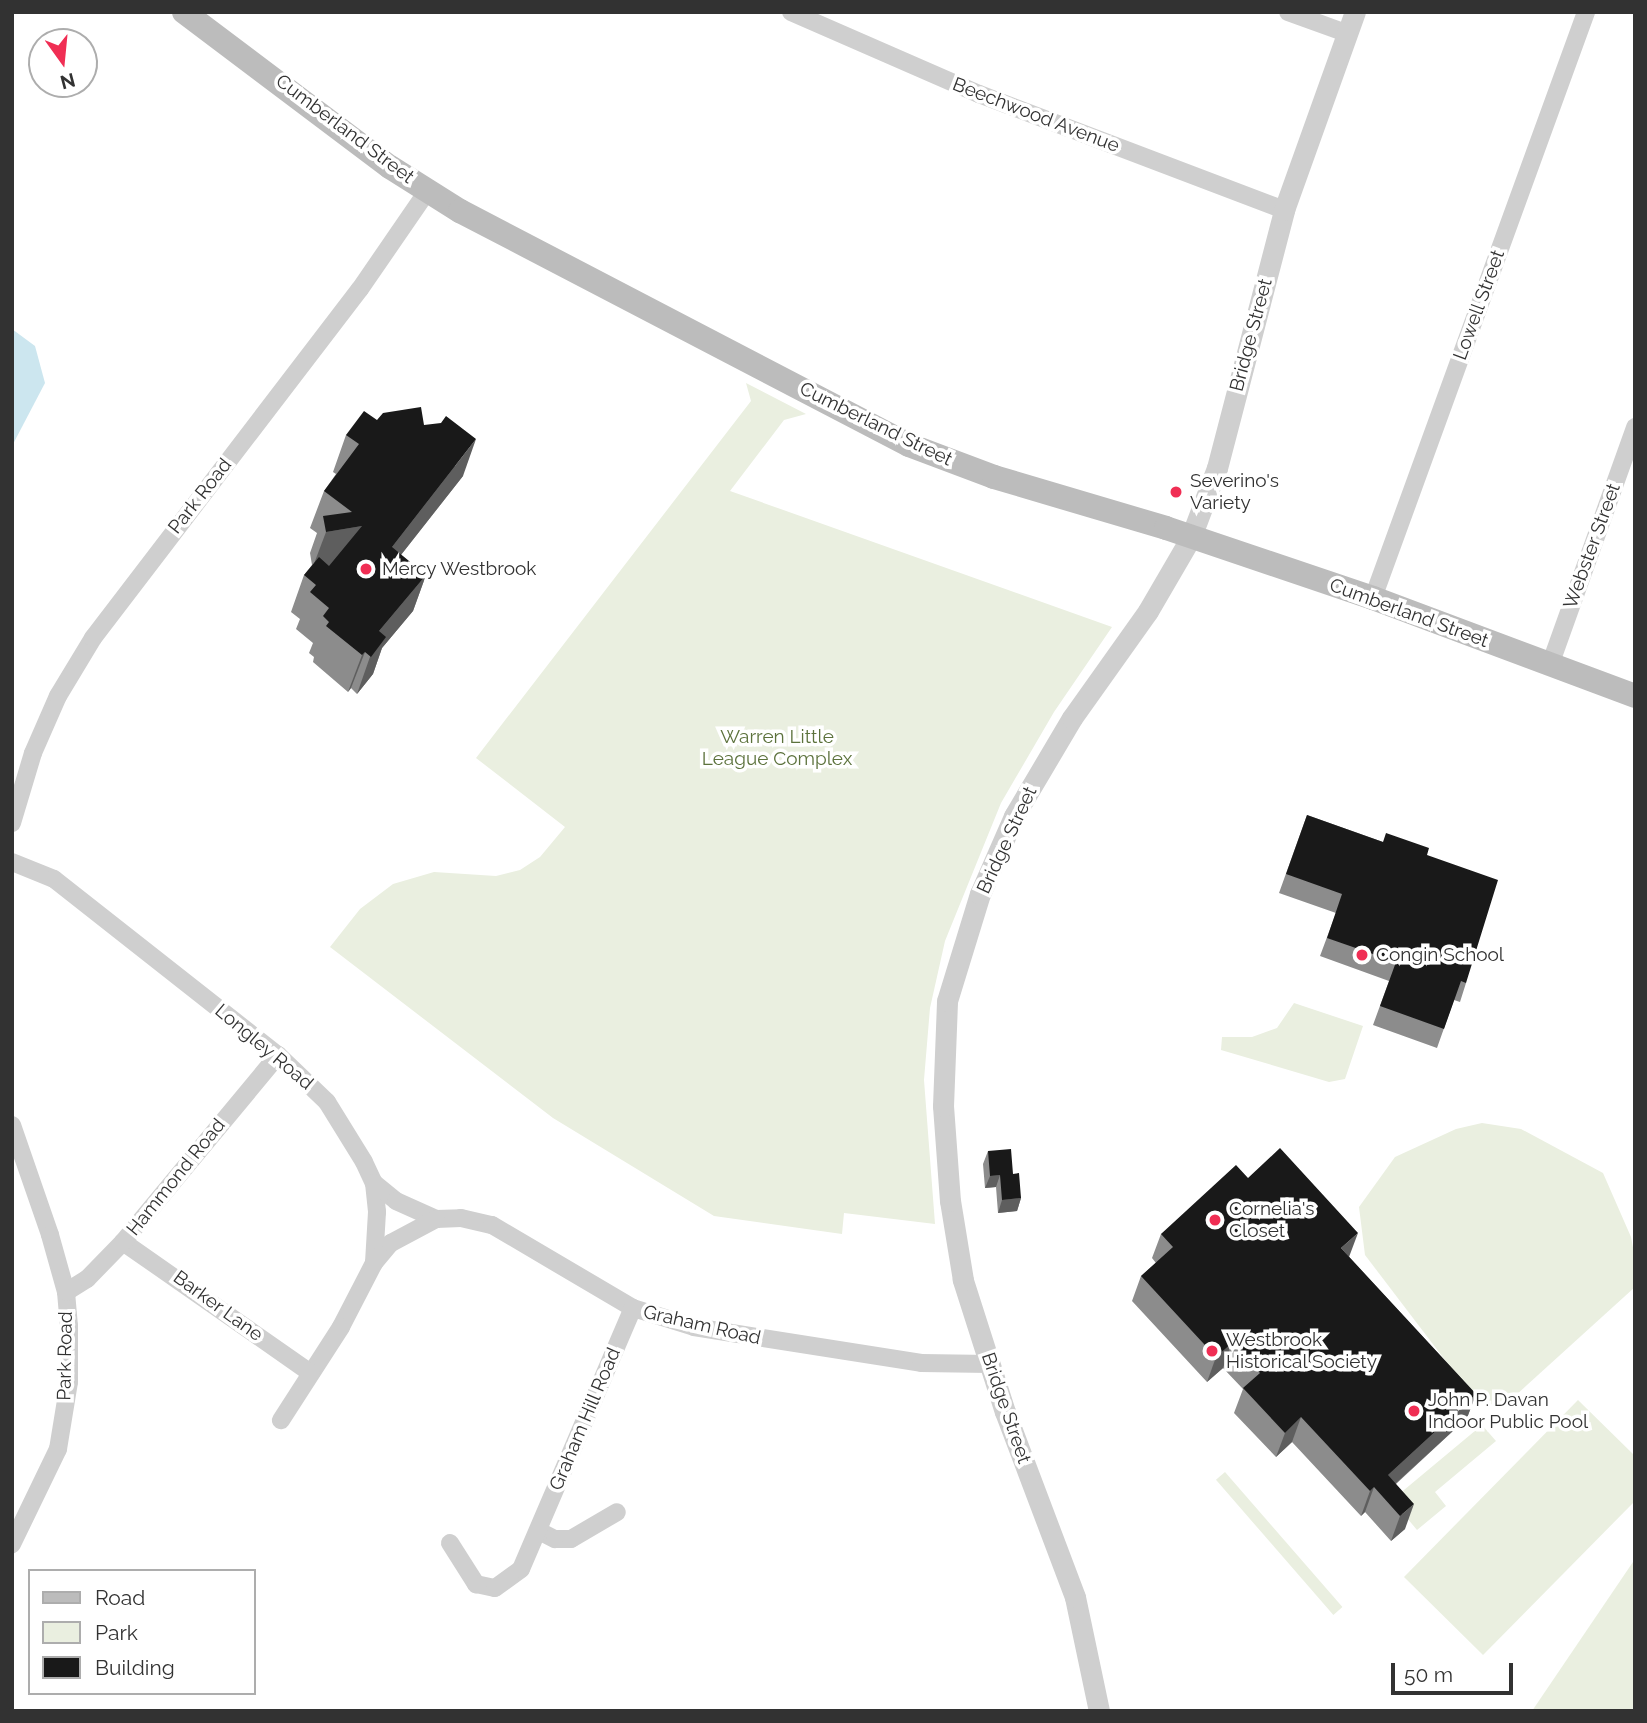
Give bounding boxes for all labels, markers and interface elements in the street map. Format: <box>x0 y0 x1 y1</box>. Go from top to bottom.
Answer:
north arrow <box>28 28 98 98</box>
text: N <box>58 69 78 94</box>
street label: Cumberland Street <box>271 70 419 188</box>
street label: Beechwood Avenue <box>949 73 1123 157</box>
street label: Lowell Street <box>1448 247 1510 363</box>
street label: Bridge Street <box>1225 276 1277 394</box>
street label: Cumberland Street <box>796 377 956 471</box>
street label: Park Road <box>164 454 236 538</box>
place label: Severino's Variety <box>1190 470 1279 514</box>
street label: Webster Street <box>1559 480 1625 612</box>
marker: Severino's Variety <box>1168 484 1184 500</box>
place label: Mercy Westbrook <box>382 558 537 580</box>
marker: Mercy Westbrook <box>356 559 376 579</box>
street label: Cumberland Street <box>1327 574 1491 652</box>
park label: Warren Little League Complex <box>702 726 852 770</box>
street label: Bridge Street <box>972 783 1042 897</box>
place label: Congin School <box>1376 944 1504 966</box>
marker: Congin School <box>1354 947 1370 963</box>
street label: Longley Road <box>210 999 318 1095</box>
street label: Hammond Road <box>122 1114 230 1240</box>
place label: Cornelia's Closet <box>1229 1198 1314 1242</box>
marker: Cornelia's Closet <box>1207 1212 1223 1228</box>
street label: Barker Lane <box>169 1266 267 1346</box>
street label: Graham Road <box>641 1300 763 1350</box>
street label: Park Road <box>53 1311 77 1401</box>
place label: Westbrook Historical Society <box>1226 1329 1378 1373</box>
marker: Westbrook Historical Society <box>1204 1343 1220 1359</box>
street label: Graham Hill Road <box>545 1344 625 1494</box>
street label: Bridge Street <box>976 1350 1036 1466</box>
place label: John P. Davan Indoor Public Pool <box>1428 1389 1589 1433</box>
marker: John P. Davan Indoor Public Pool <box>1406 1403 1422 1419</box>
legend <box>28 1569 256 1695</box>
text: Road <box>95 1585 145 1610</box>
text: Park <box>95 1620 138 1645</box>
scale bar <box>1395 1650 1518 1694</box>
text: Building <box>95 1655 175 1680</box>
text: 50 m <box>1404 1662 1453 1687</box>

